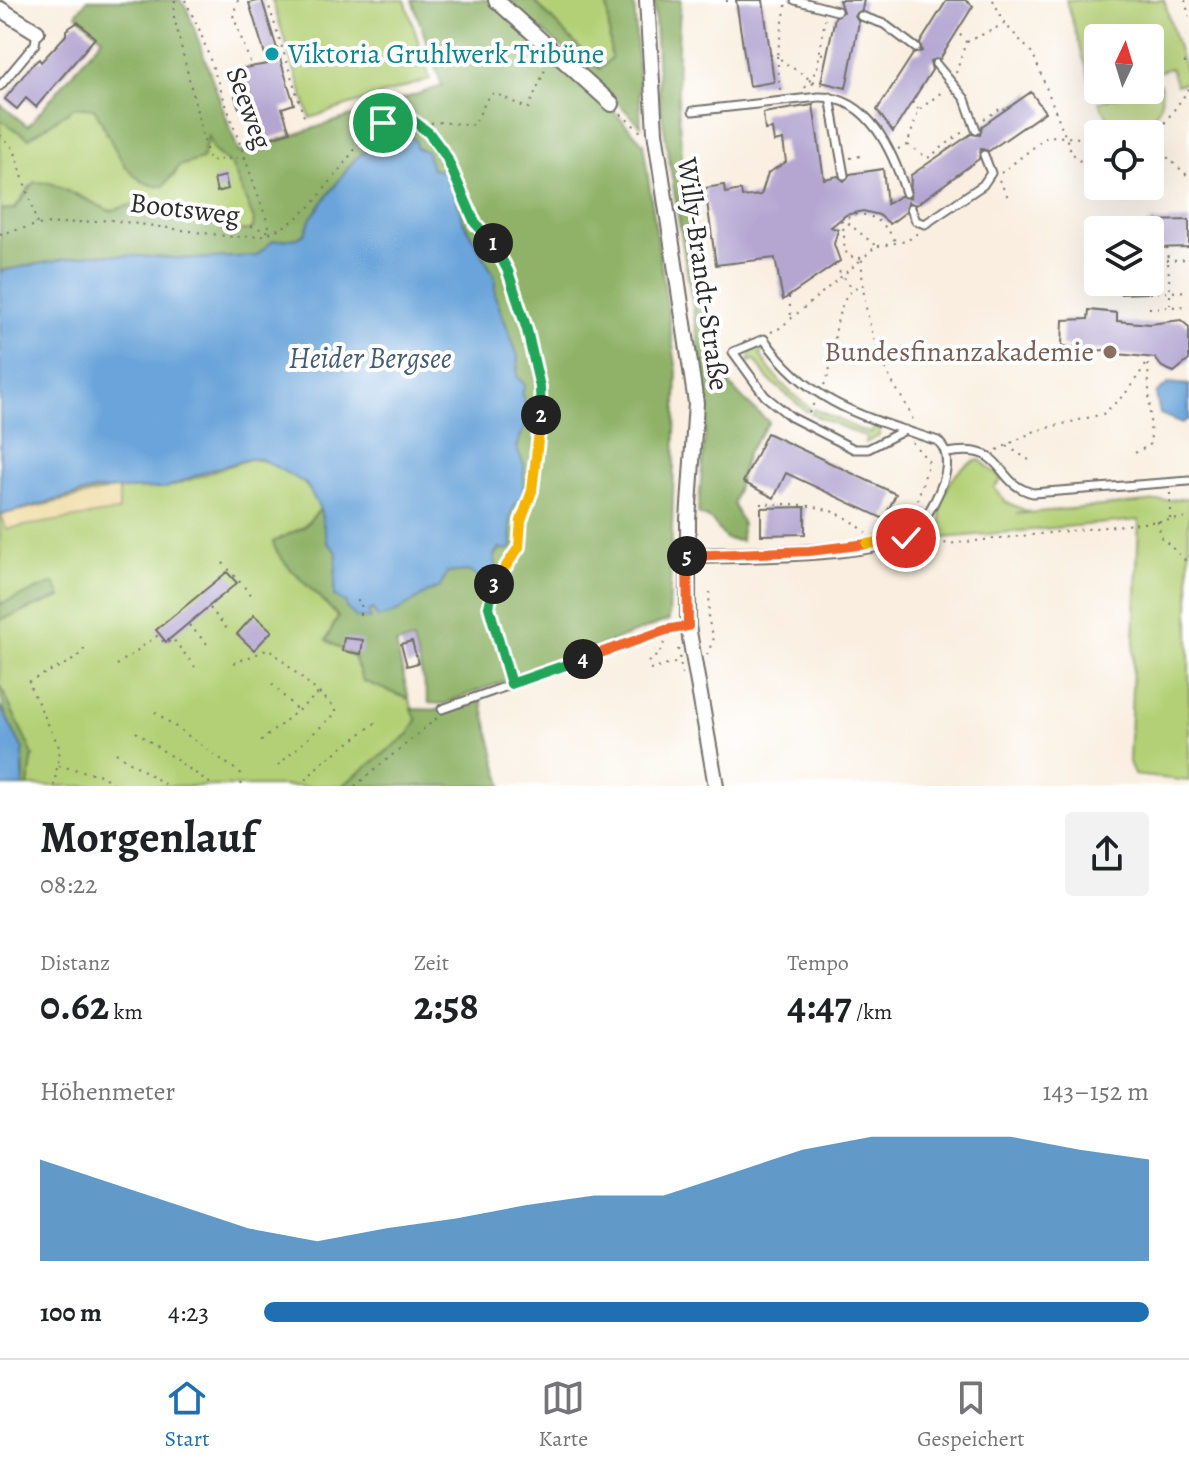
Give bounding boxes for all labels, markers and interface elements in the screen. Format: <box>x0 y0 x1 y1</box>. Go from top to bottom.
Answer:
north arrow <box>1084 24 1164 104</box>
map controls <box>1084 24 1164 296</box>
place label: Viktoria Gruhlwerk Tribüne <box>287 35 604 73</box>
marker: Viktoria Gruhlwerk Tribüne <box>263 45 281 63</box>
street label: Seeweg <box>217 62 281 154</box>
pin <box>349 89 417 157</box>
icon: arrive <box>361 101 405 145</box>
button: locate <box>1084 120 1164 200</box>
street label: Willy-Brandt-Straße <box>668 154 738 393</box>
street label: Bootsweg <box>128 183 242 235</box>
button: layers <box>1084 216 1164 296</box>
pin: 1 <box>473 223 513 263</box>
text: 1 <box>489 228 497 258</box>
place label: Bundesfinanzakademie <box>824 333 1094 371</box>
water label: Heider Bergsee <box>289 338 452 378</box>
marker: Bundesfinanzakademie <box>1101 343 1119 361</box>
pin: 2 <box>521 395 561 435</box>
text: 2 <box>536 400 546 430</box>
pin <box>872 504 940 572</box>
icon: check <box>884 516 928 560</box>
pin: 5 <box>667 536 707 576</box>
text: 5 <box>682 541 692 571</box>
pin: 3 <box>474 564 514 604</box>
text: 3 <box>489 569 499 599</box>
pin: 4 <box>563 639 603 679</box>
text: 4 <box>578 644 588 674</box>
text: Morgenlauf <box>40 807 256 867</box>
button: share <box>1065 812 1149 896</box>
text: 08:22 <box>40 867 97 902</box>
text: Distanz <box>40 948 110 978</box>
text: Zeit <box>414 948 449 978</box>
text: Tempo <box>787 948 849 978</box>
text: 0.62 <box>40 978 109 1033</box>
text: 2:58 <box>414 978 479 1033</box>
text: 4:47 <box>787 978 852 1033</box>
text: km <box>109 997 143 1027</box>
text: /km <box>852 997 892 1027</box>
text: Höhenmeter <box>40 1074 175 1109</box>
text: 143–152 m <box>1043 1074 1149 1109</box>
text: 100 m <box>40 1295 102 1330</box>
text: 4:23 <box>168 1295 209 1330</box>
tab: Start <box>165 1376 209 1454</box>
tab: Karte <box>539 1376 588 1454</box>
tab: Gespeichert <box>917 1376 1024 1454</box>

